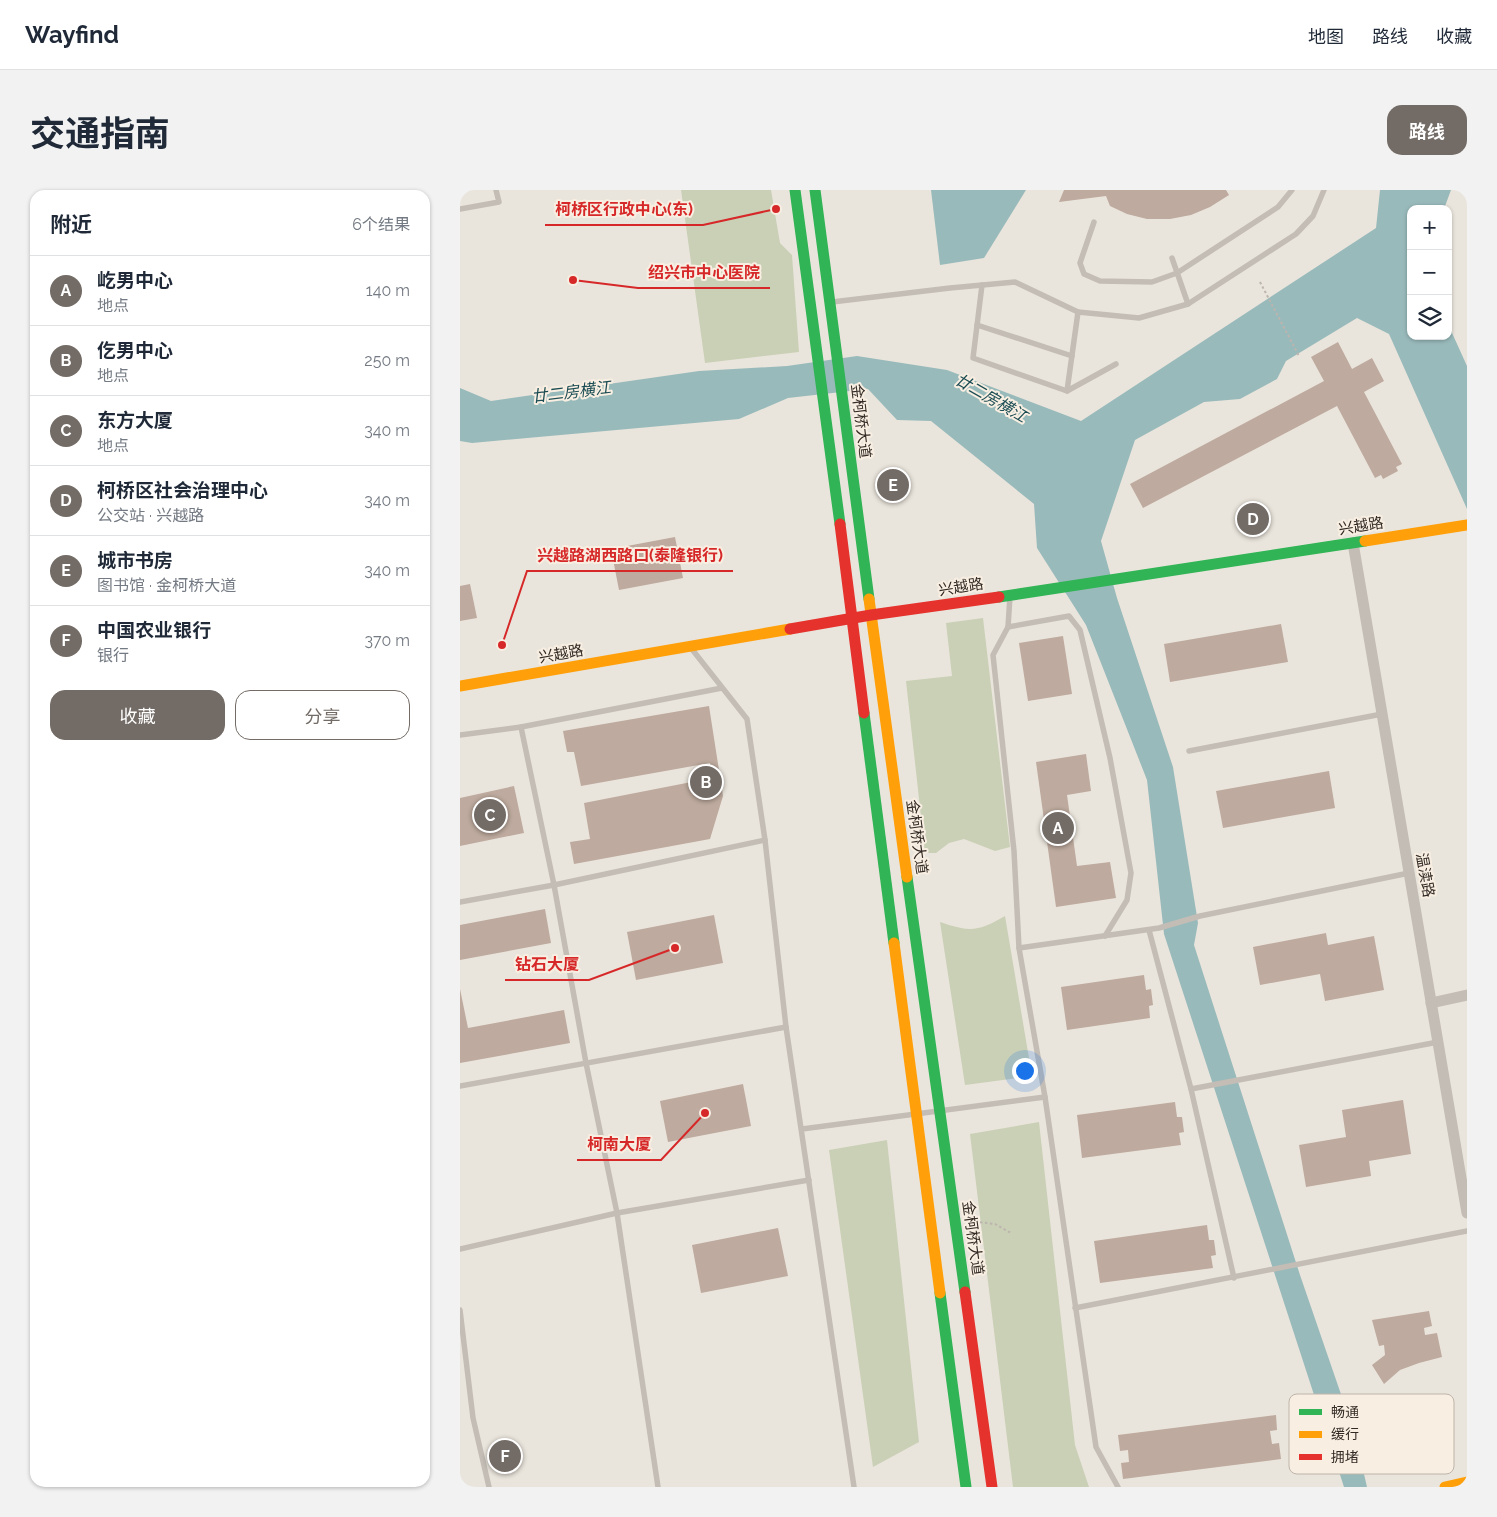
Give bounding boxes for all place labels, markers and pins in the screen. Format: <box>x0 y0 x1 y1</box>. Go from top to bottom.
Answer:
callout: 柯桥区行政中心(东) <box>545 194 703 225</box>
callout: 绍兴市中心医院 <box>638 257 770 288</box>
pin: E <box>877 466 909 504</box>
pin: D <box>1237 500 1269 538</box>
callout: 兴越路湖西路口(泰隆银行) <box>527 540 733 571</box>
pin: B <box>690 763 722 801</box>
pin: C <box>474 796 506 834</box>
pin: A <box>1042 809 1074 847</box>
callout: 钻石大厦 <box>505 949 589 980</box>
callout: 柯南大厦 <box>577 1129 661 1160</box>
pin: F <box>489 1437 521 1475</box>

